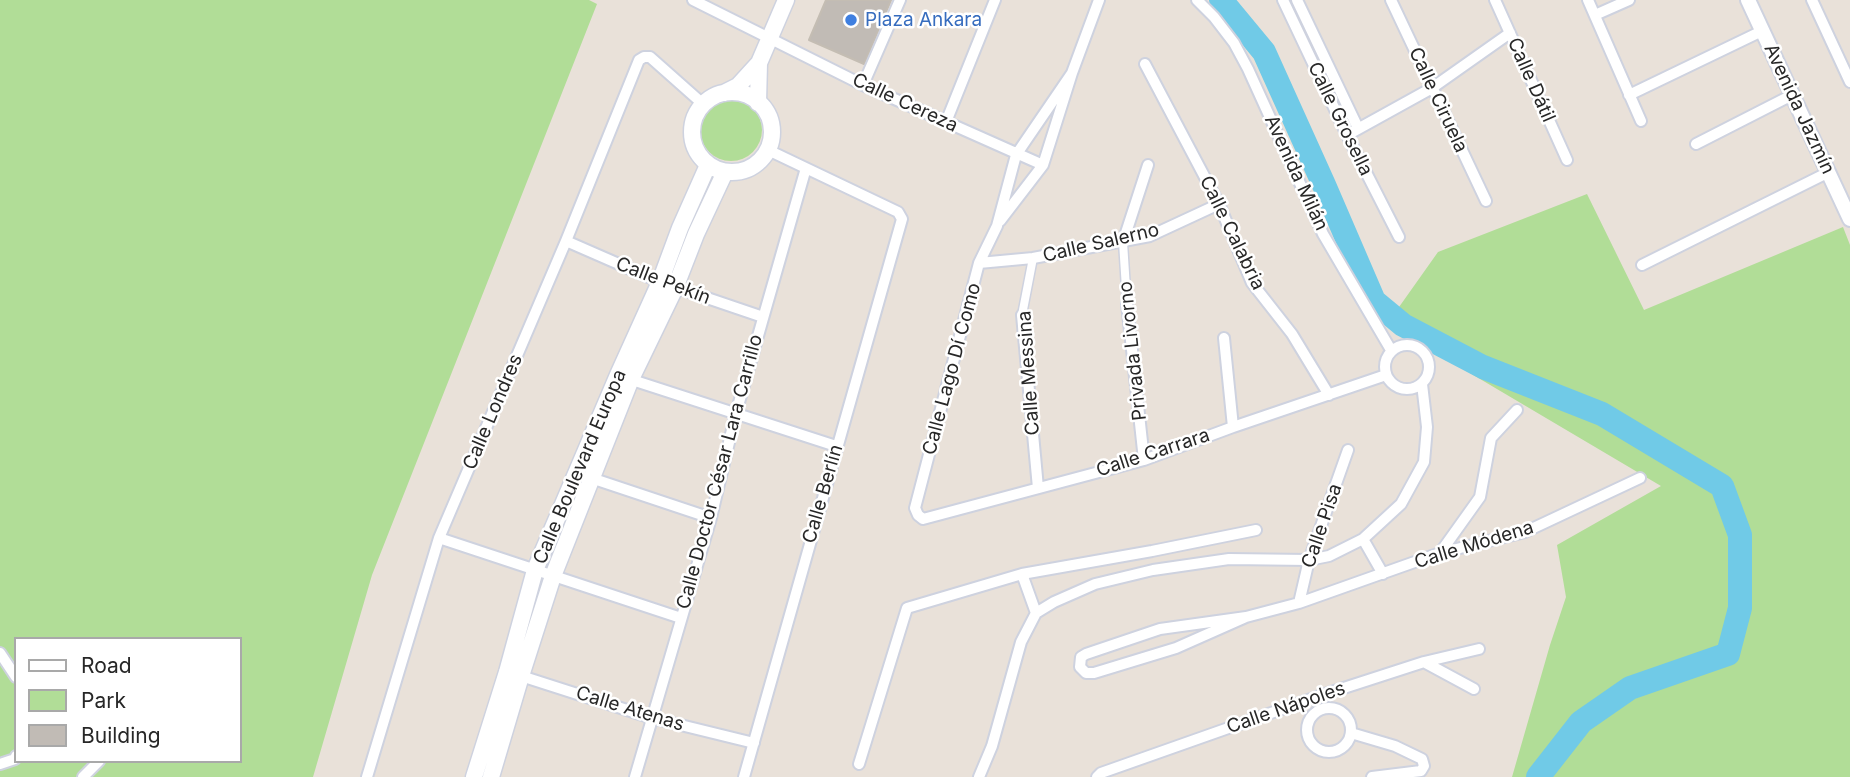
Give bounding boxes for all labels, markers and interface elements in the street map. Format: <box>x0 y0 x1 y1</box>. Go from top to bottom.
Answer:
place label: Plaza Ankara <box>865 9 982 31</box>
marker: Plaza Ankara <box>843 12 859 28</box>
street label: Calle Dátil <box>1502 34 1560 126</box>
street label: Avenida Jazmín <box>1759 40 1839 178</box>
street label: Calle Ciruela <box>1404 44 1472 156</box>
street label: Calle Grosella <box>1303 58 1377 180</box>
street label: Calle Cereza <box>849 69 961 137</box>
street label: Avenida Milán <box>1259 112 1333 234</box>
street label: Calle Calabria <box>1194 172 1270 294</box>
street label: Calle Salerno <box>1041 219 1161 267</box>
street label: Calle Pekín <box>612 253 714 309</box>
street label: Privada Livorno <box>1114 280 1152 422</box>
street label: Calle Lago Dí Como <box>918 281 986 457</box>
street label: Calle Messina <box>1013 310 1045 436</box>
street label: Calle Doctor César Lara Carrillo <box>672 332 768 612</box>
street label: Calle Londres <box>458 351 528 473</box>
street label: Calle Boulevard Europa <box>529 366 631 568</box>
street label: Calle Carrara <box>1093 424 1213 482</box>
street label: Calle Berlín <box>798 442 848 546</box>
street label: Calle Pisa <box>1297 481 1347 571</box>
street label: Calle Módena <box>1412 516 1536 574</box>
legend <box>14 637 242 763</box>
text: Road <box>81 653 132 678</box>
street label: Calle Nápoles <box>1224 677 1348 739</box>
street label: Calle Atenas <box>573 682 687 736</box>
text: Park <box>81 688 126 713</box>
text: Building <box>81 723 161 748</box>

